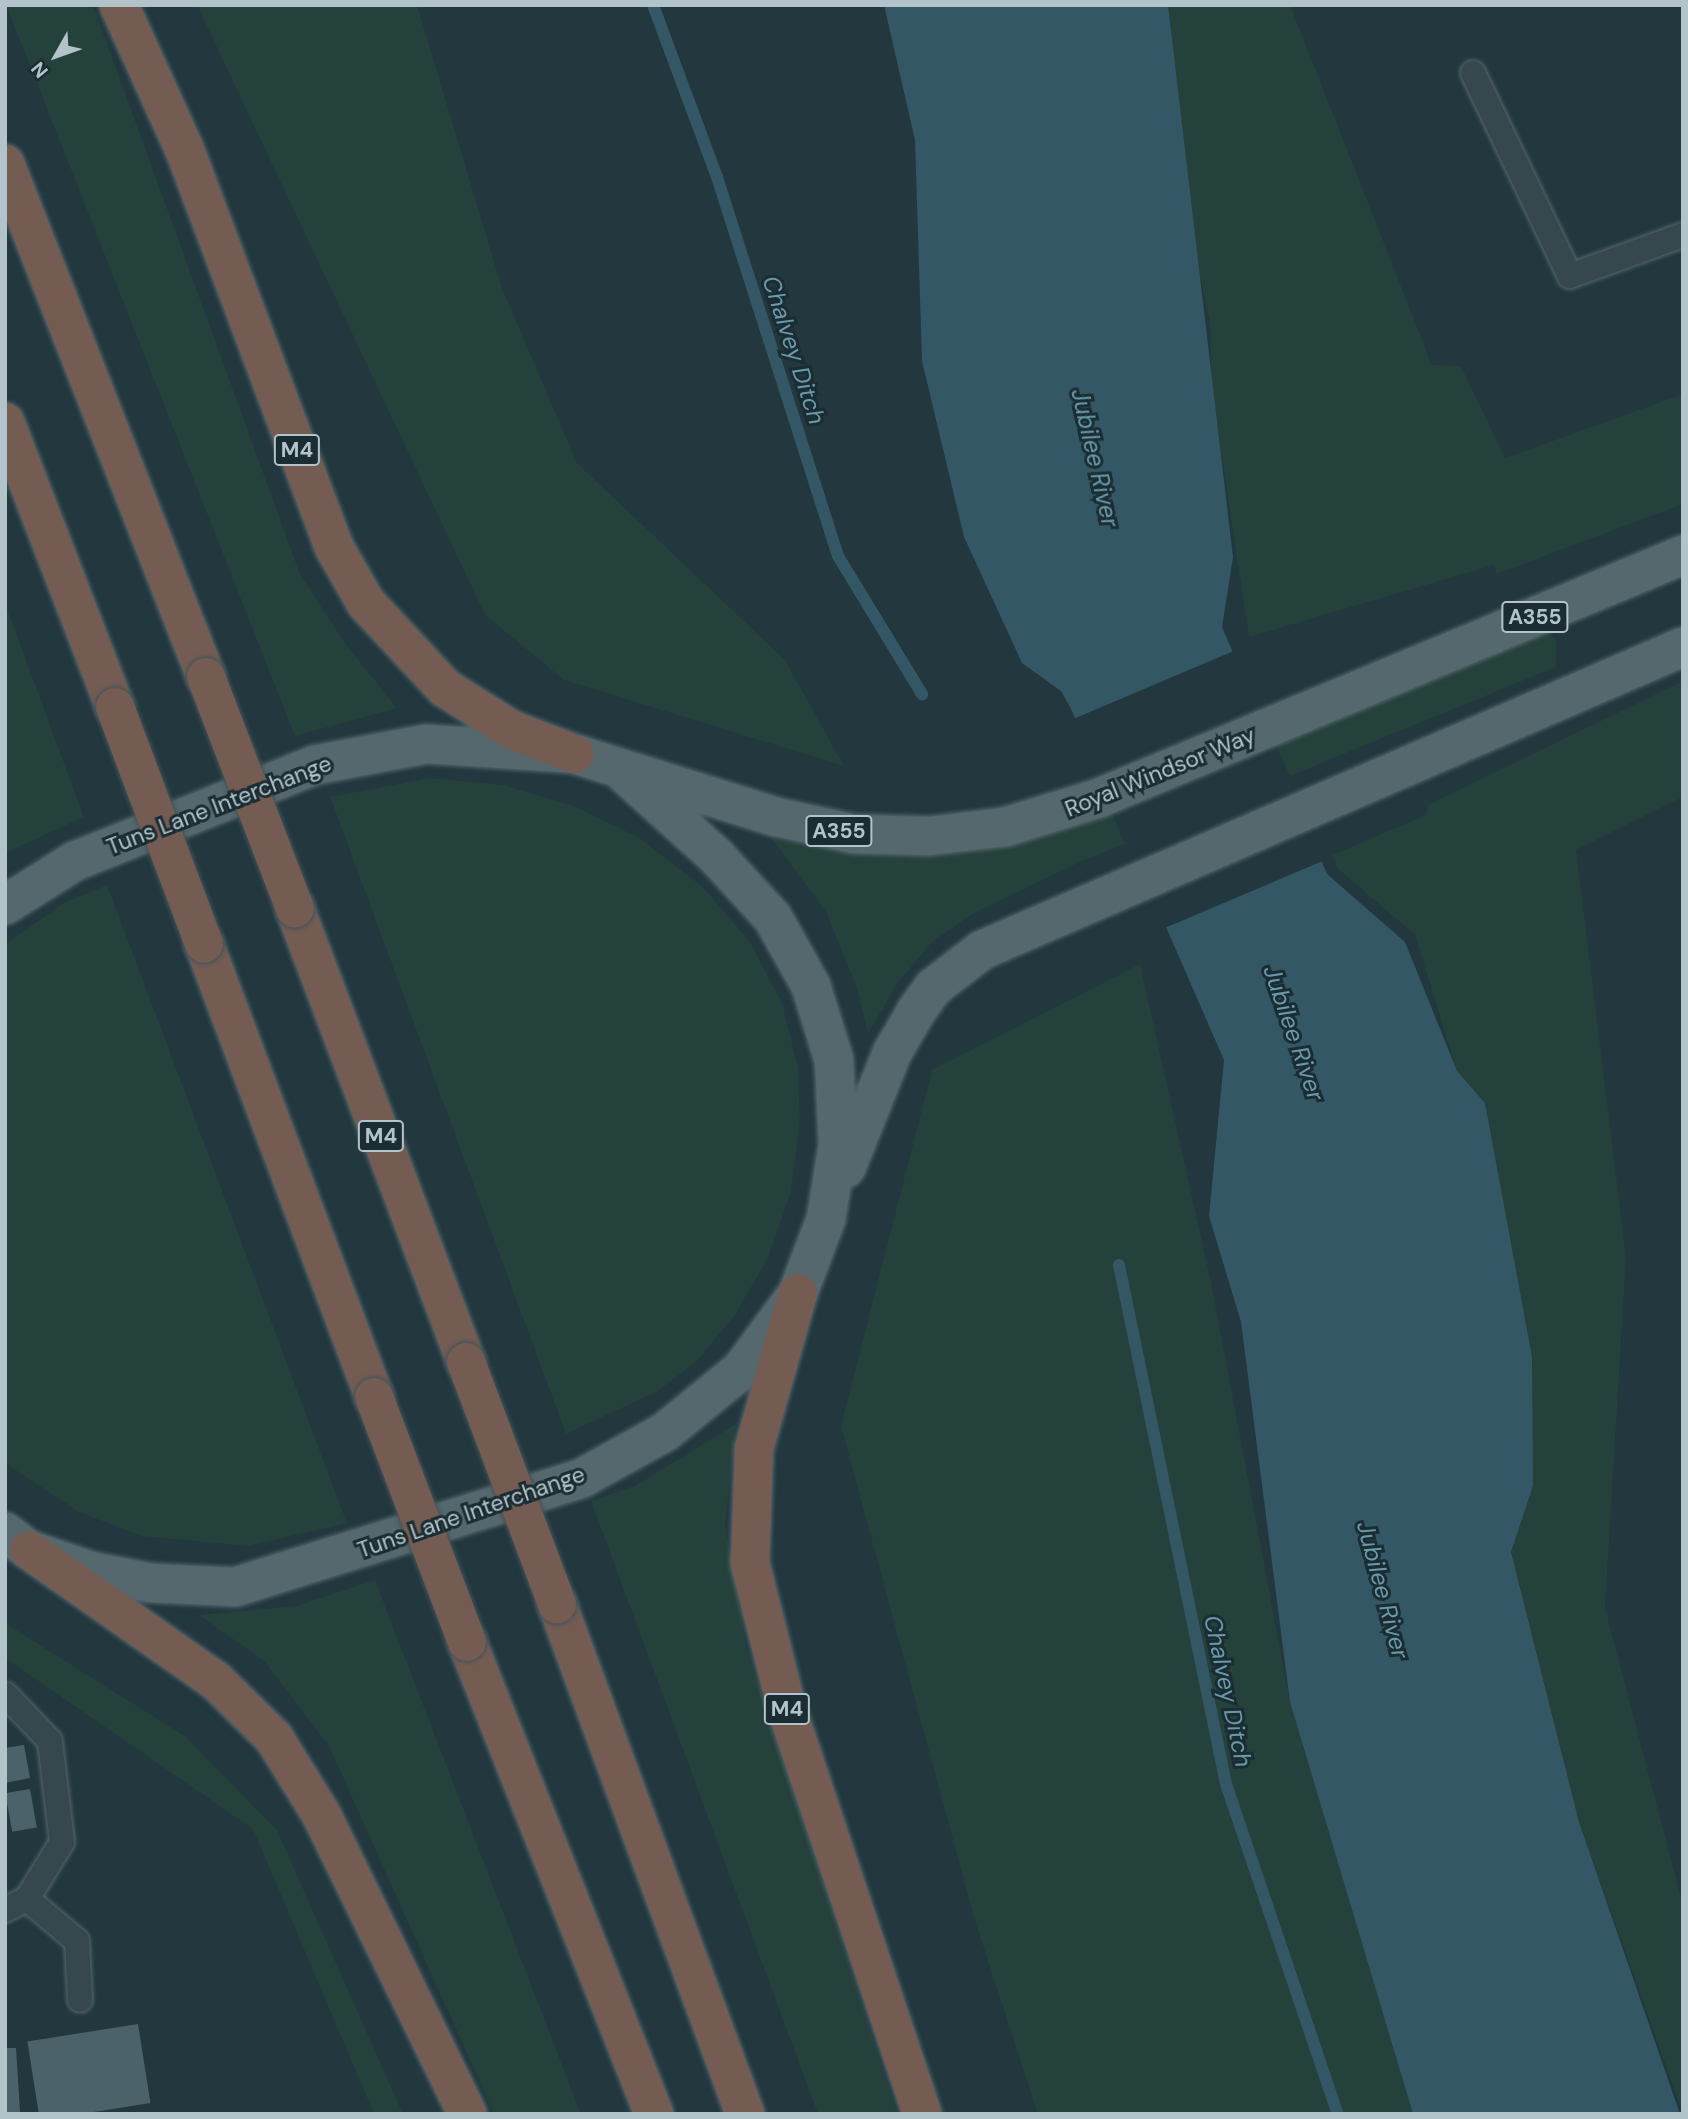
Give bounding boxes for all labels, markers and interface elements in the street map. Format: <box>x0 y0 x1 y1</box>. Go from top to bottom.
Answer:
north arrow <box>21 21 91 91</box>
text: N <box>26 56 54 83</box>
water label: Chalvey Ditch <box>756 272 832 428</box>
water label: Jubilee River <box>1065 386 1125 530</box>
road number: M4 <box>272 433 322 468</box>
road number: A355 <box>1500 600 1570 634</box>
street label: Royal Windsor Way <box>1061 721 1259 823</box>
street label: Tuns Lane Interchange <box>103 749 335 861</box>
road number: A355 <box>804 814 874 848</box>
water label: Jubilee River <box>1257 962 1331 1104</box>
road number: M4 <box>356 1118 406 1154</box>
street label: Tuns Lane Interchange <box>354 1460 588 1564</box>
water label: Jubilee River <box>1351 1518 1415 1662</box>
water label: Chalvey Ditch <box>1198 1612 1258 1770</box>
road number: M4 <box>762 1692 812 1726</box>

